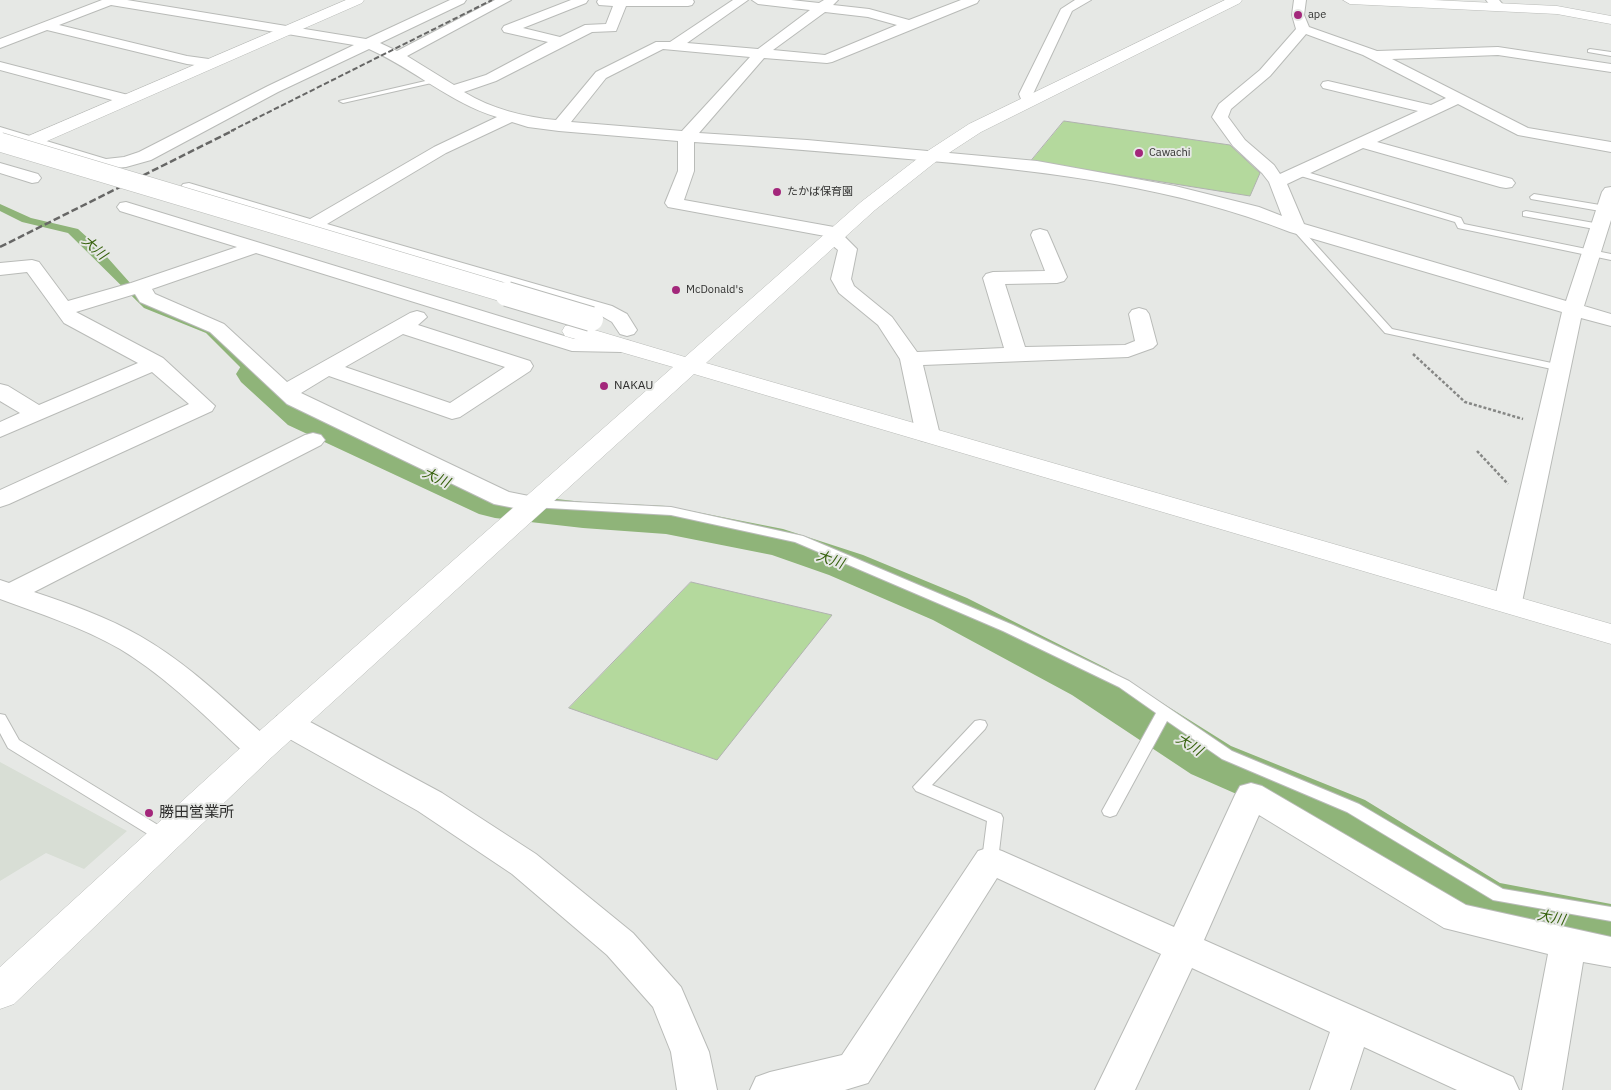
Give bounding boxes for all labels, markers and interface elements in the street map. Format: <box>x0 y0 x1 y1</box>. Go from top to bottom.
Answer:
place label: ape <box>1308 8 1326 22</box>
marker: ape <box>1292 9 1304 21</box>
place label: Cawachi <box>1149 146 1190 160</box>
marker: Cawachi <box>1133 147 1145 159</box>
place label: たかば保育園 <box>787 185 853 199</box>
marker: たかば保育園 <box>771 186 783 198</box>
water label: 大川 <box>78 232 110 264</box>
place label: McDonald's <box>686 283 744 297</box>
marker: McDonald's <box>670 284 682 296</box>
place label: NAKAU <box>614 379 653 393</box>
marker: NAKAU <box>598 380 610 392</box>
water label: 大川 <box>420 464 452 492</box>
water label: 大川 <box>814 547 846 573</box>
water label: 大川 <box>1173 730 1205 760</box>
place label: 勝田営業所 <box>159 804 234 822</box>
marker: 勝田営業所 <box>143 807 155 819</box>
water label: 大川 <box>1536 907 1566 929</box>

